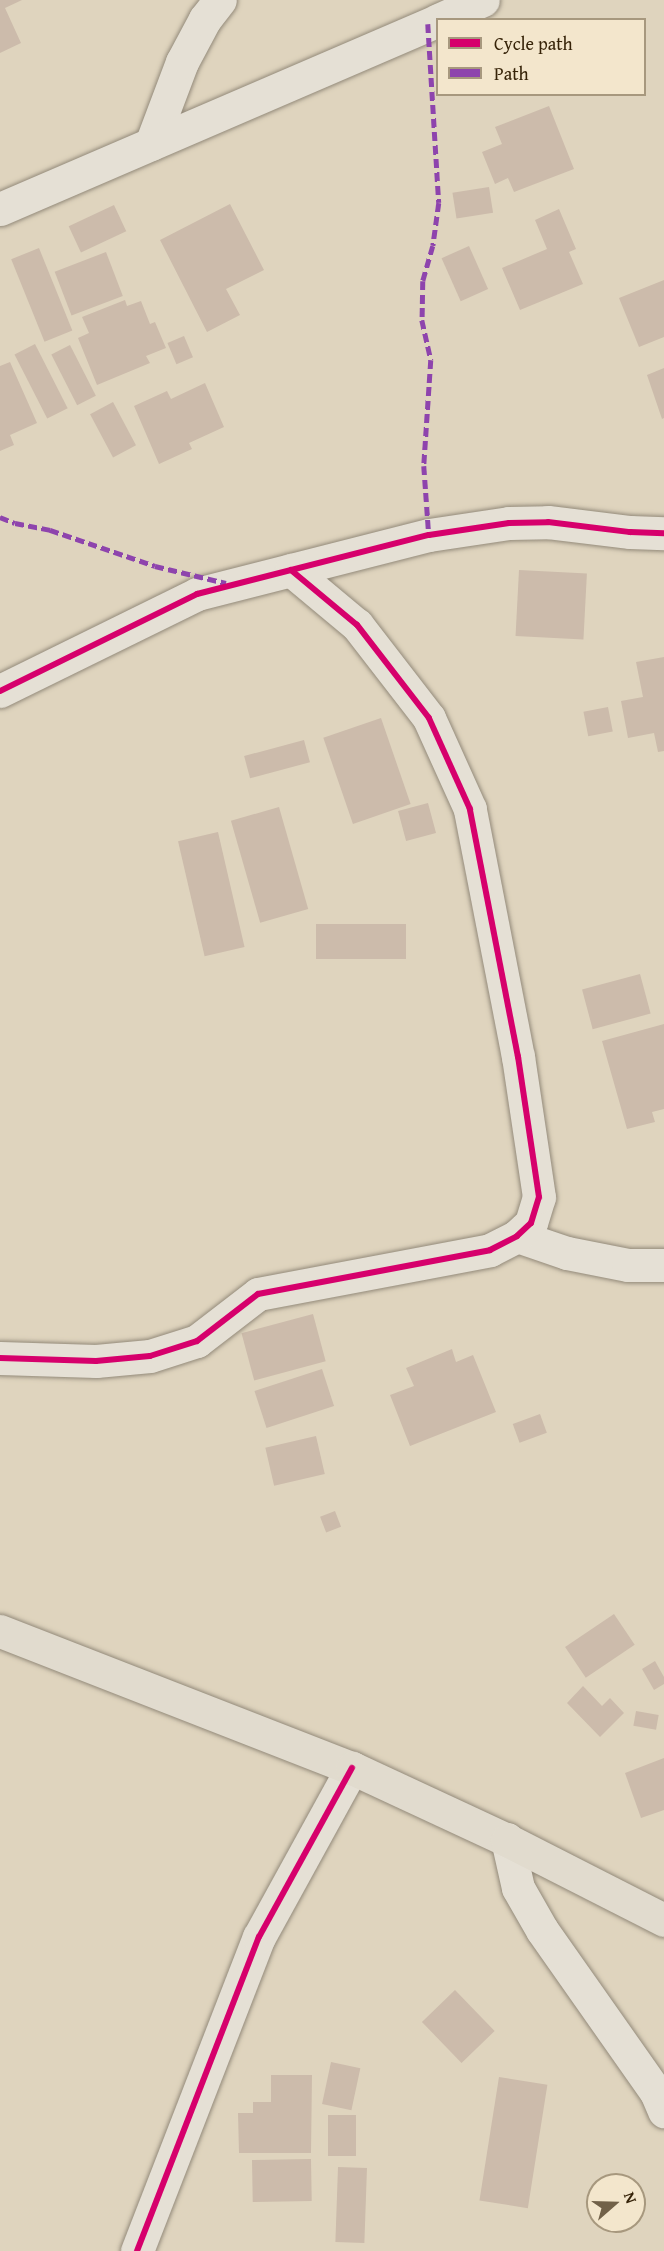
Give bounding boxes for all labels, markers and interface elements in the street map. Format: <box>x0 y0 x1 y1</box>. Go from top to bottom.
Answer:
legend <box>436 18 646 96</box>
text: Cycle path <box>494 30 573 57</box>
text: Path <box>494 60 529 87</box>
north arrow <box>586 2173 646 2233</box>
text: N <box>618 2188 644 2207</box>

